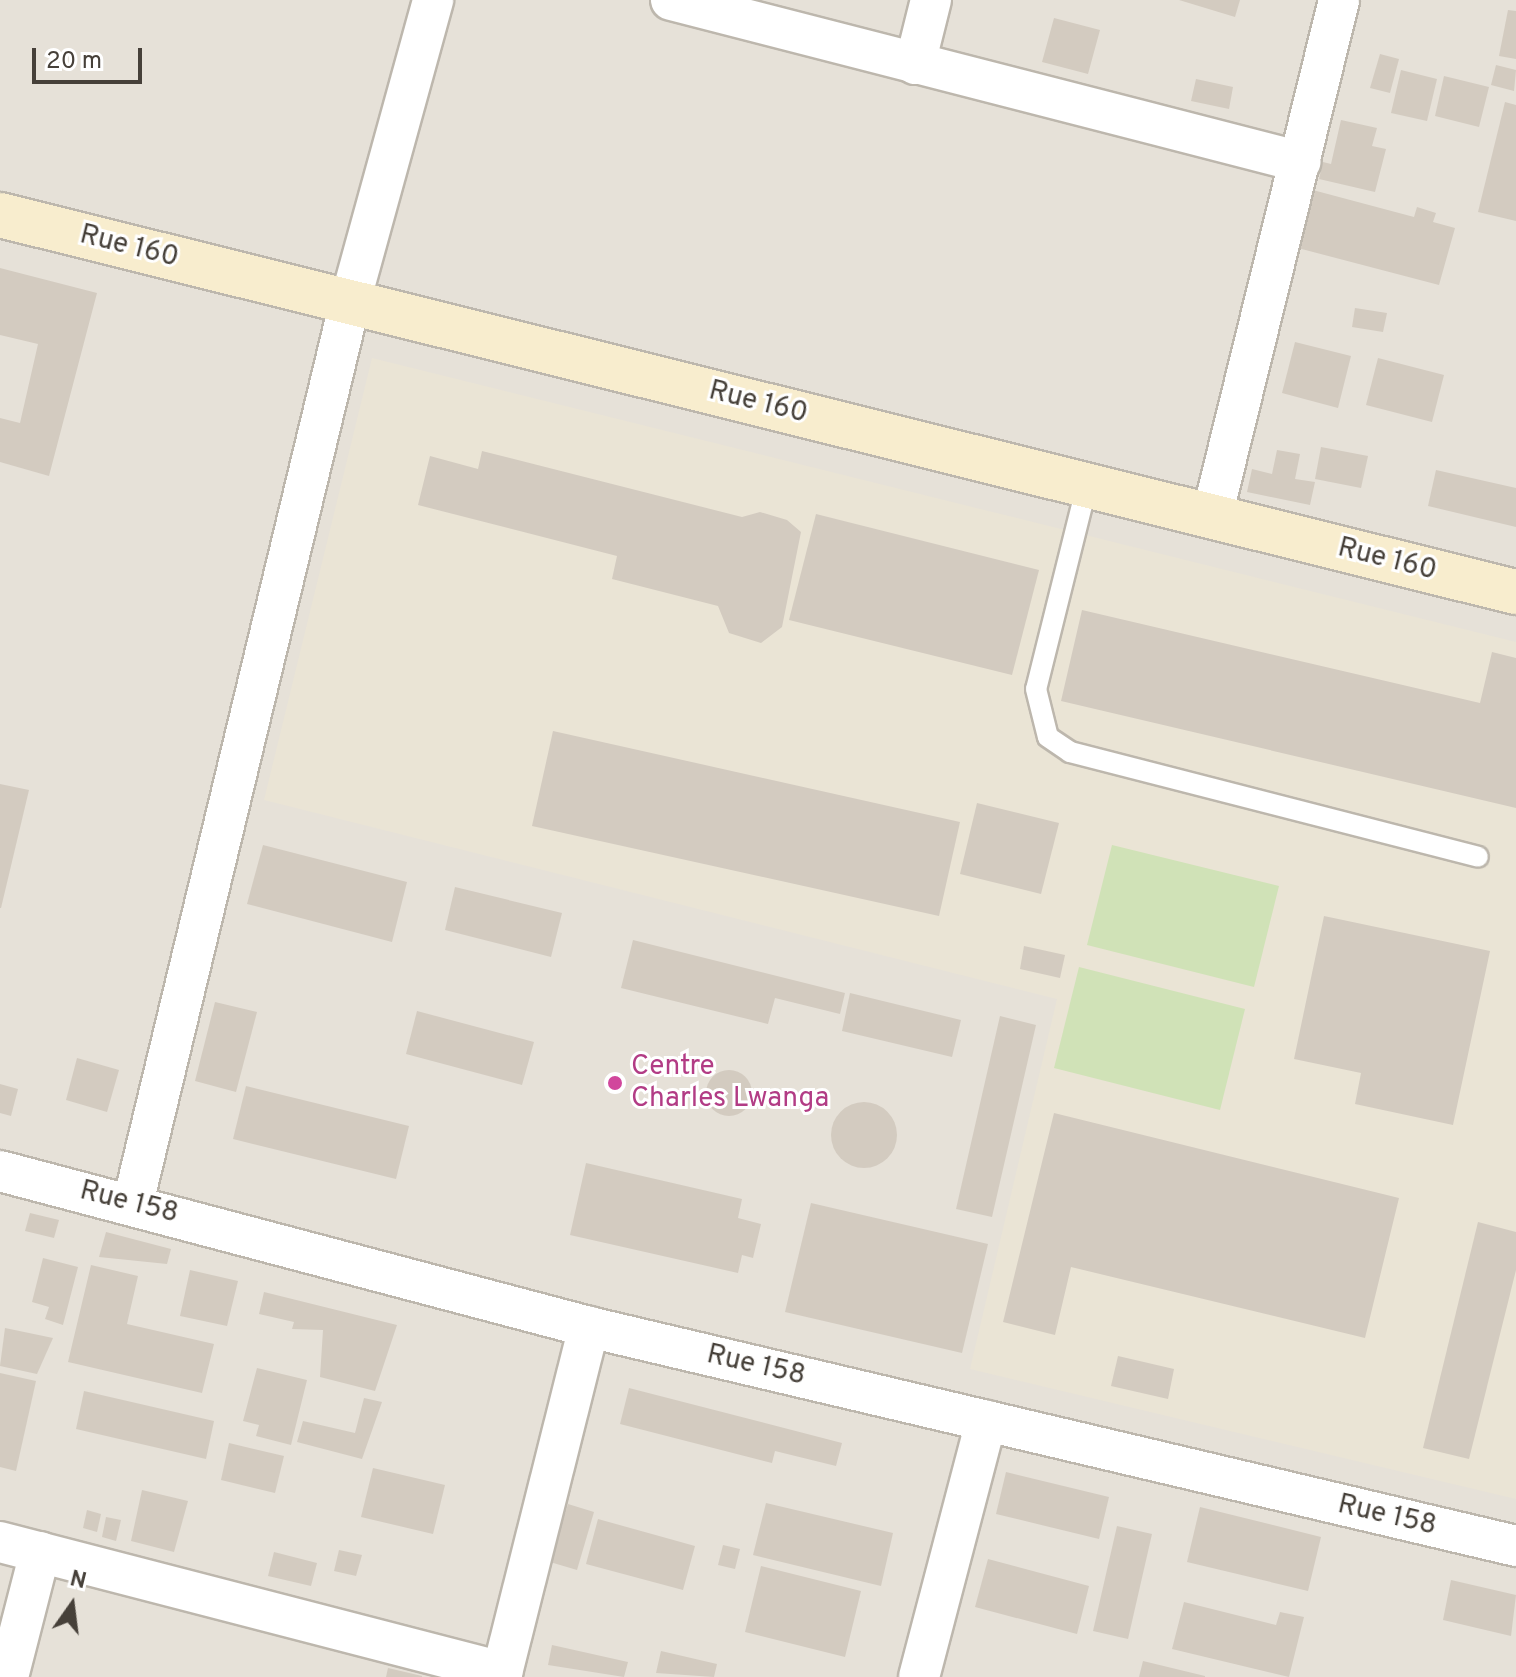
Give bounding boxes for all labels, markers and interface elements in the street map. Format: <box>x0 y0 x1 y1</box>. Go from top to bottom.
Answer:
scale bar <box>36 32 146 82</box>
text: 20 m <box>46 47 102 77</box>
street label: Rue 160 <box>76 219 182 275</box>
street label: Rue 160 <box>705 375 811 431</box>
street label: Rue 160 <box>1334 532 1440 588</box>
place label: Centre Charles Lwanga <box>631 1050 829 1116</box>
marker: Centre Charles Lwanga <box>606 1074 624 1092</box>
street label: Rue 158 <box>76 1175 182 1231</box>
street label: Rue 158 <box>703 1338 809 1394</box>
street label: Rue 158 <box>1334 1488 1440 1544</box>
north arrow <box>32 1565 112 1645</box>
text: N <box>67 1566 89 1596</box>

